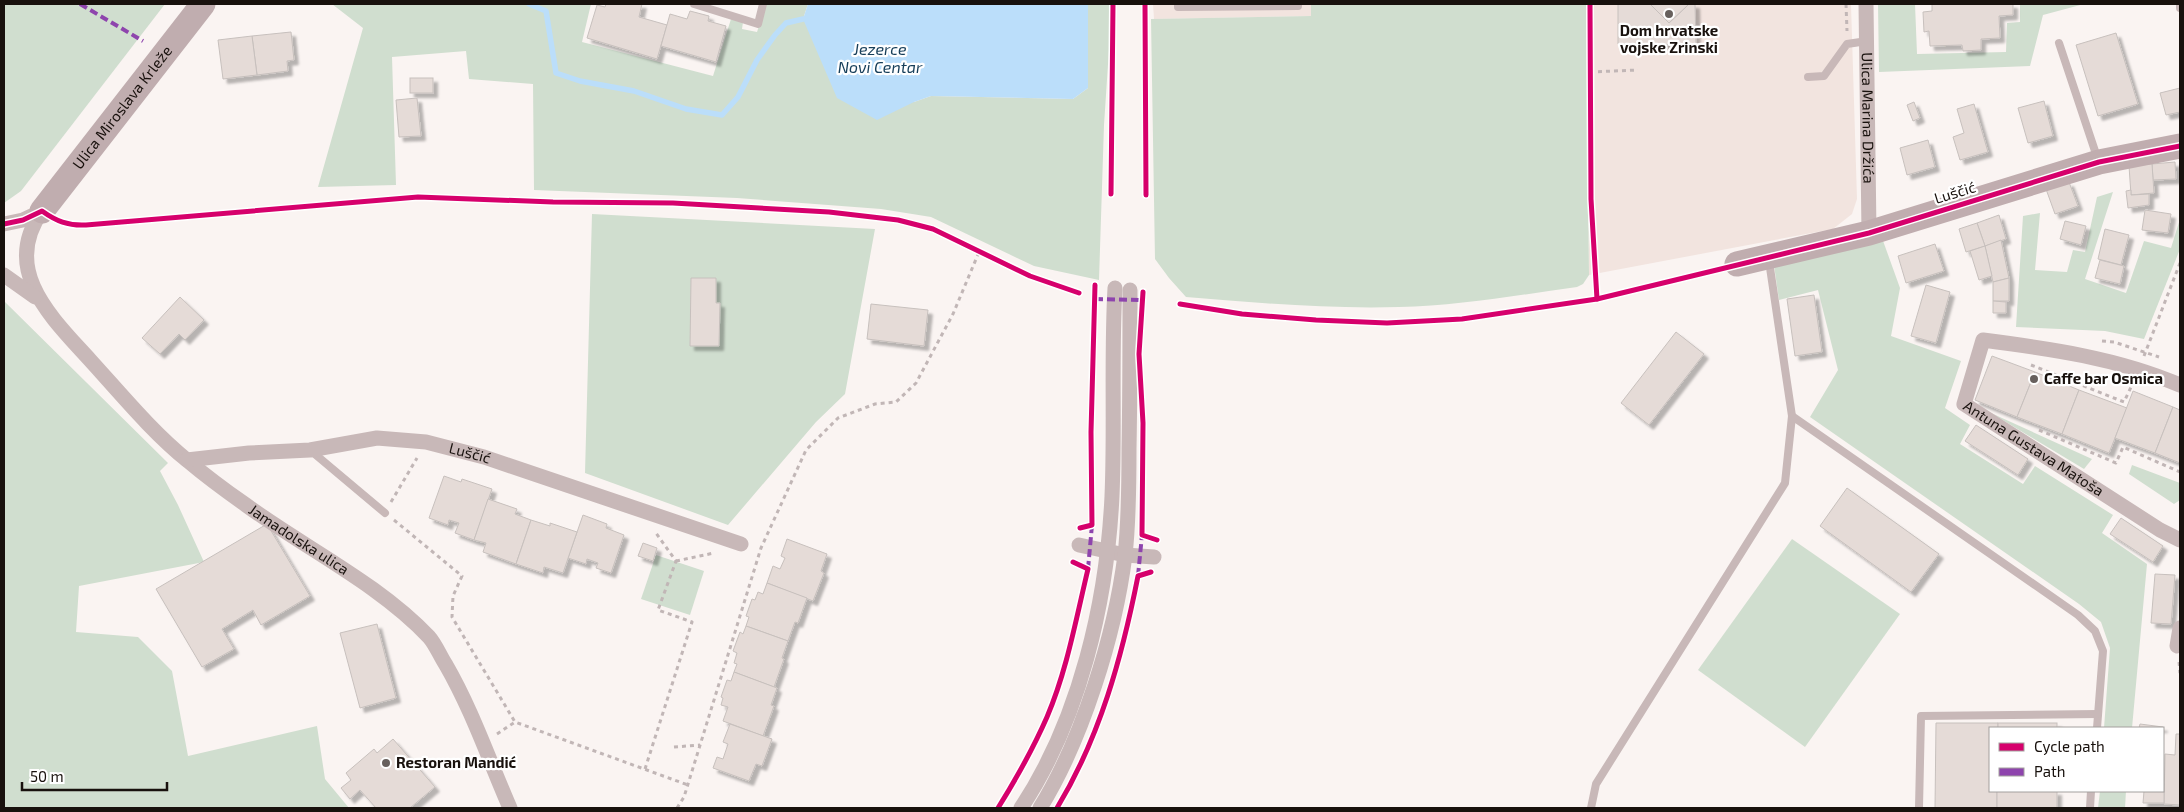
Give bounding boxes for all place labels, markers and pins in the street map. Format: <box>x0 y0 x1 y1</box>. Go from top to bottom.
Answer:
marker: Dom hrvatske vojske Zrinski <box>1663 8 1675 20</box>
place label: Dom hrvatske vojske Zrinski <box>1620 21 1718 56</box>
place label: Caffe bar Osmica <box>2044 369 2163 387</box>
marker: Caffe bar Osmica <box>2028 373 2040 385</box>
place label: Restoran Mandić <box>396 753 517 771</box>
marker: Restoran Mandić <box>380 757 392 769</box>

